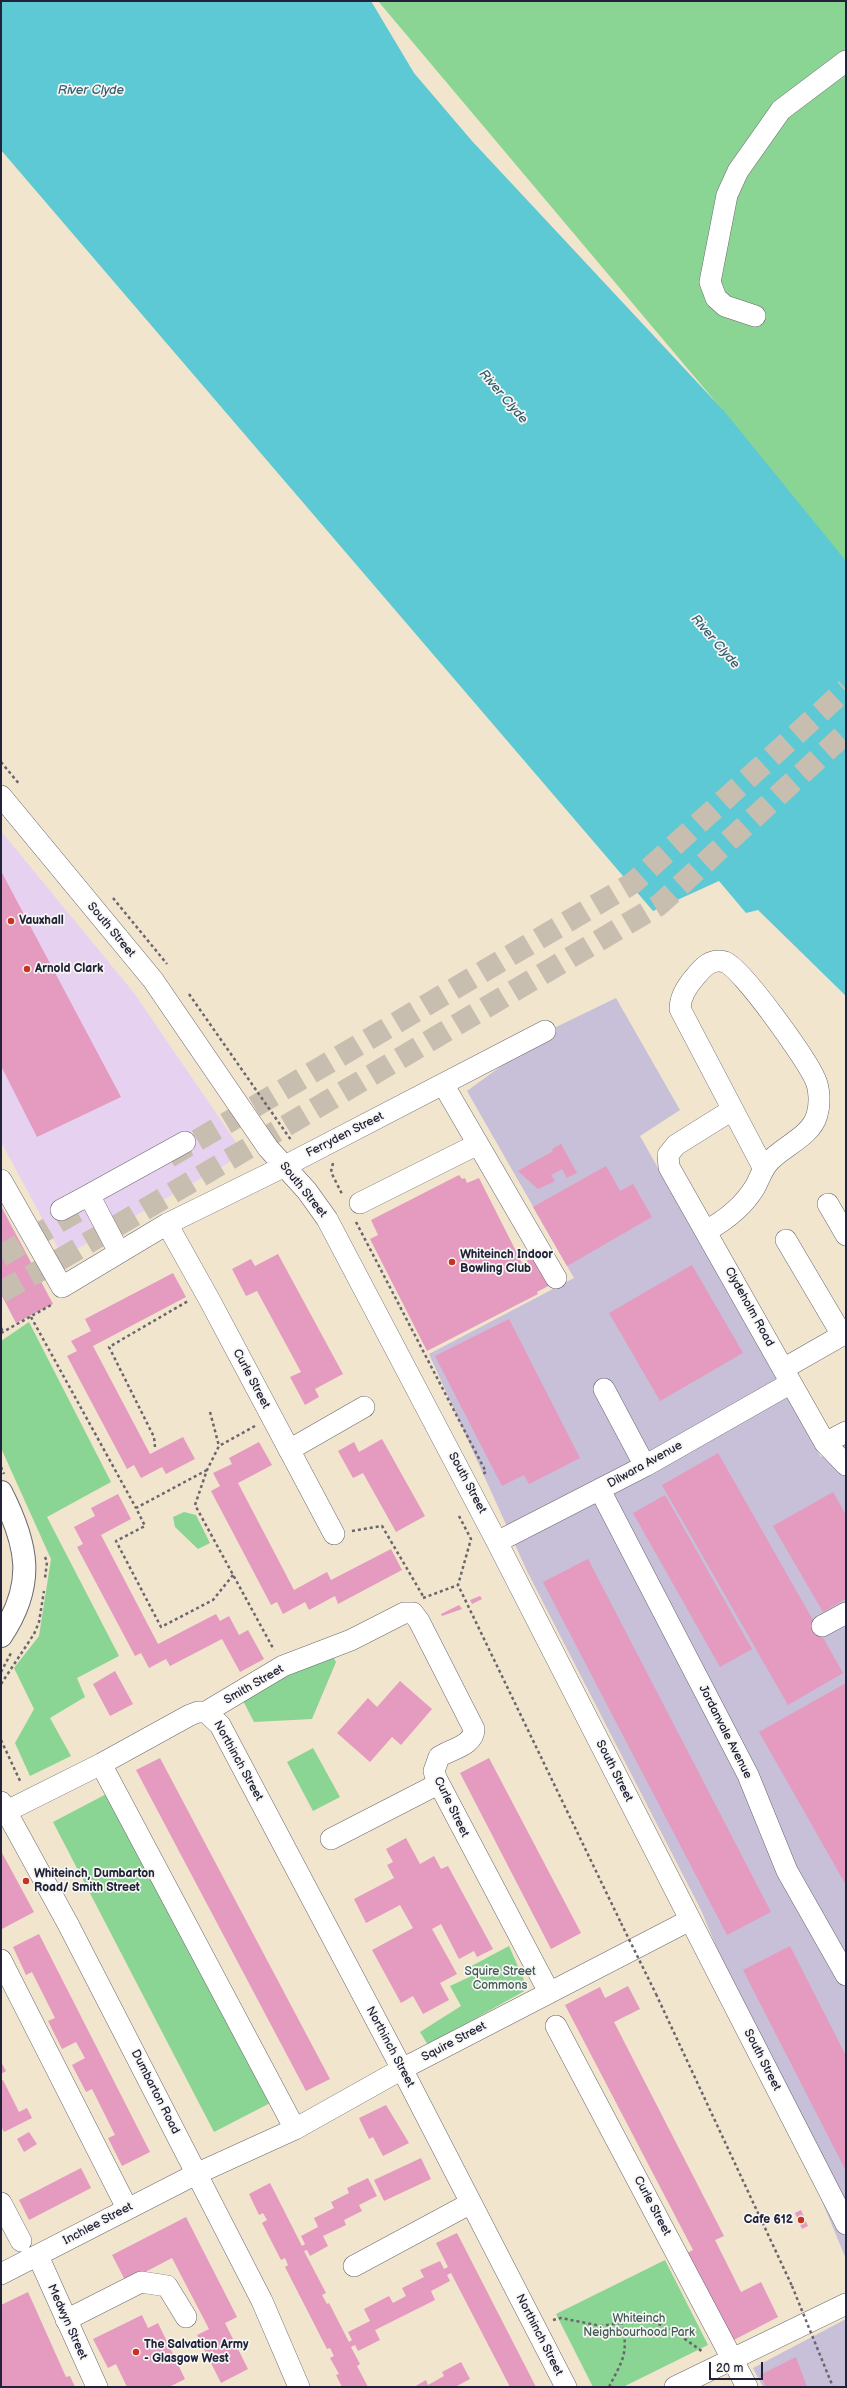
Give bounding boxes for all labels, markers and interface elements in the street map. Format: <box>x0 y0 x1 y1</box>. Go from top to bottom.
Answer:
water label: River Clyde <box>58 83 124 99</box>
water label: River Clyde <box>475 367 531 427</box>
water label: River Clyde <box>687 612 743 672</box>
street label: South Street <box>84 900 138 960</box>
place label: Vauxhall <box>19 914 64 928</box>
marker: Vauxhall <box>6 916 16 926</box>
place label: Arnold Clark <box>35 962 103 976</box>
marker: Arnold Clark <box>22 964 32 974</box>
street label: Ferryden Street <box>304 1109 386 1161</box>
street label: South Street <box>276 1159 330 1221</box>
place label: Whiteinch Indoor Bowling Club <box>460 1248 553 1276</box>
marker: Whiteinch Indoor Bowling Club <box>447 1257 457 1267</box>
street label: Clydeholm Road <box>721 1265 777 1349</box>
street label: Curle Street <box>229 1347 273 1411</box>
street label: Dilwara Avenue <box>605 1438 685 1492</box>
street label: South Street <box>445 1450 489 1516</box>
street label: Smith Street <box>222 1662 286 1708</box>
street label: Jordanvale Avenue <box>695 1683 755 1781</box>
street label: Northinch Street <box>210 1718 266 1804</box>
street label: South Street <box>592 1738 636 1804</box>
street label: Curle Street <box>430 1774 472 1840</box>
place label: Whiteinch, Dumbarton Road/ Smith Street <box>34 1867 155 1895</box>
marker: Whiteinch, Dumbarton Road/ Smith Street <box>21 1876 31 1886</box>
park label: Squire Street Commons <box>464 1965 536 1993</box>
street label: Northinch Street <box>363 2004 417 2090</box>
street label: Squire Street <box>419 2019 489 2065</box>
street label: South Street <box>740 2027 784 2093</box>
street label: Dumbarton Road <box>128 2047 182 2137</box>
street label: Curle Street <box>630 2174 674 2238</box>
street label: Inchlee Street <box>61 2200 135 2248</box>
place label: Cafe 612 <box>744 2213 793 2227</box>
marker: Cafe 612 <box>796 2215 806 2225</box>
street label: Medwyn Street <box>44 2282 90 2362</box>
street label: Northinch Street <box>512 2292 566 2378</box>
park label: Whiteinch Neighbourhood Park <box>583 2312 695 2340</box>
place label: The Salvation Army - Glasgow West <box>144 2338 248 2366</box>
marker: The Salvation Army - Glasgow West <box>131 2347 141 2357</box>
scale bar <box>711 2354 765 2380</box>
text: 20 m <box>716 2361 743 2376</box>

